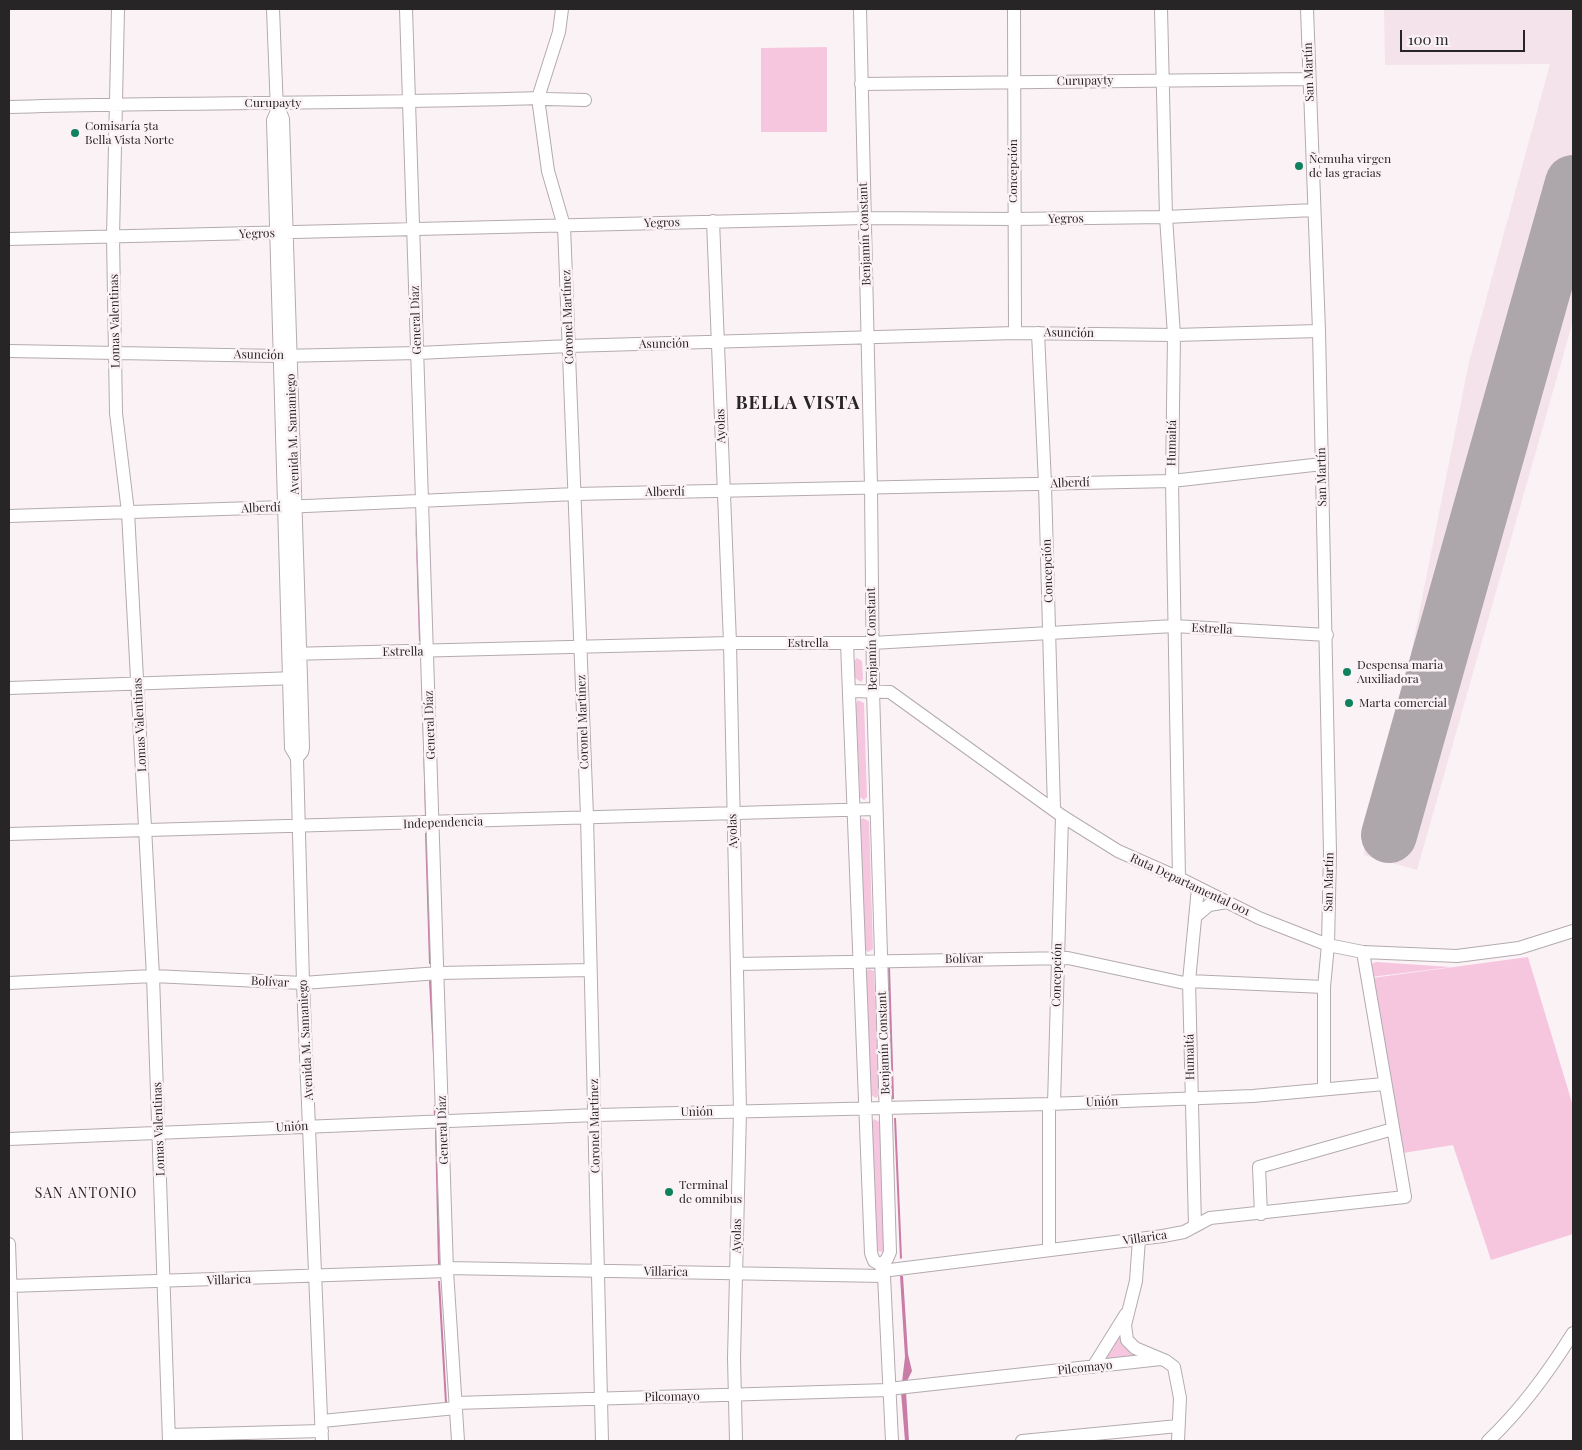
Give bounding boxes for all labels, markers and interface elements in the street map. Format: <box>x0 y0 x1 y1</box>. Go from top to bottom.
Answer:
scale bar <box>1402 20 1527 52</box>
text: 100 m <box>1408 29 1449 49</box>
street label: San Martín <box>1301 42 1317 102</box>
street label: Curupayty <box>1056 73 1114 89</box>
street label: Curupayty <box>245 96 301 110</box>
place label: Comisaría 5ta Bella Vista Norte <box>85 119 174 147</box>
marker: Comisaría 5ta Bella Vista Norte <box>69 127 81 139</box>
street label: Concepción <box>1006 139 1020 203</box>
place label: Ñemuha virgen de las gracias <box>1309 152 1391 180</box>
marker: Ñemuha virgen de las gracias <box>1293 160 1305 172</box>
street label: Benjamín Constant <box>856 182 874 286</box>
street label: Yegros <box>1048 211 1084 227</box>
street label: Yegros <box>644 215 680 231</box>
street label: Yegros <box>239 226 275 242</box>
street label: Coronel Martínez <box>559 269 577 365</box>
street label: Lomas Valentinas <box>107 274 123 368</box>
street label: General Díaz <box>408 285 424 355</box>
street label: Asunción <box>1044 325 1094 341</box>
street label: Asunción <box>639 336 689 352</box>
street label: Asunción <box>234 347 284 363</box>
street label: Avenida M. Samaniego <box>284 373 302 495</box>
district label: BELLA VISTA <box>734 392 862 414</box>
street label: Ayolas <box>713 408 729 444</box>
street label: Humaitá <box>1164 420 1180 466</box>
street label: San Martín <box>1314 447 1330 507</box>
street label: Alberdí <box>1050 475 1090 491</box>
street label: Alberdí <box>645 484 685 500</box>
street label: Alberdí <box>241 500 281 516</box>
street label: Concepción <box>1040 539 1056 603</box>
street label: Benjamín Constant <box>864 587 880 691</box>
street label: Estrella <box>1191 621 1233 637</box>
street label: Estrella <box>788 636 828 650</box>
street label: Estrella <box>382 644 424 660</box>
place label: Despensa maria Auxiliadora <box>1357 658 1443 686</box>
marker: Despensa maria Auxiliadora <box>1341 666 1353 678</box>
street label: Coronel Martínez <box>574 674 592 770</box>
street label: Lomas Valentinas <box>130 678 150 772</box>
street label: General Díaz <box>422 690 438 760</box>
place label: Marta comercial <box>1359 696 1447 710</box>
marker: Marta comercial <box>1343 697 1355 709</box>
street label: Ayolas <box>725 813 741 849</box>
street label: Independencia <box>403 814 483 832</box>
street label: Ruta Departamental 001 <box>1128 851 1252 919</box>
street label: San Martín <box>1321 852 1337 912</box>
street label: Concepción <box>1049 943 1065 1007</box>
street label: Bolívar <box>945 951 983 967</box>
street label: Bolívar <box>251 974 289 990</box>
street label: Avenida M. Samaniego <box>296 979 316 1101</box>
street label: Benjamín Constant <box>875 991 893 1095</box>
street label: Humaitá <box>1182 1034 1198 1080</box>
street label: Coronel Martínez <box>587 1079 603 1173</box>
street label: Lomas Valentinas <box>150 1082 168 1176</box>
street label: Unión <box>1086 1094 1118 1110</box>
street label: General Díaz <box>435 1095 451 1165</box>
street label: Unión <box>681 1105 713 1119</box>
street label: Unión <box>275 1119 309 1135</box>
place label: Terminal de omnibus <box>679 1178 742 1206</box>
district label: SAN ANTONIO <box>33 1186 139 1202</box>
marker: Terminal de omnibus <box>663 1186 675 1198</box>
street label: Ayolas <box>729 1219 745 1253</box>
street label: Villarica <box>1122 1228 1168 1248</box>
street label: Villarica <box>644 1264 688 1280</box>
street label: Villarica <box>207 1272 251 1288</box>
street label: Pilcomayo <box>1057 1358 1113 1378</box>
street label: Pilcomayo <box>644 1389 700 1405</box>

